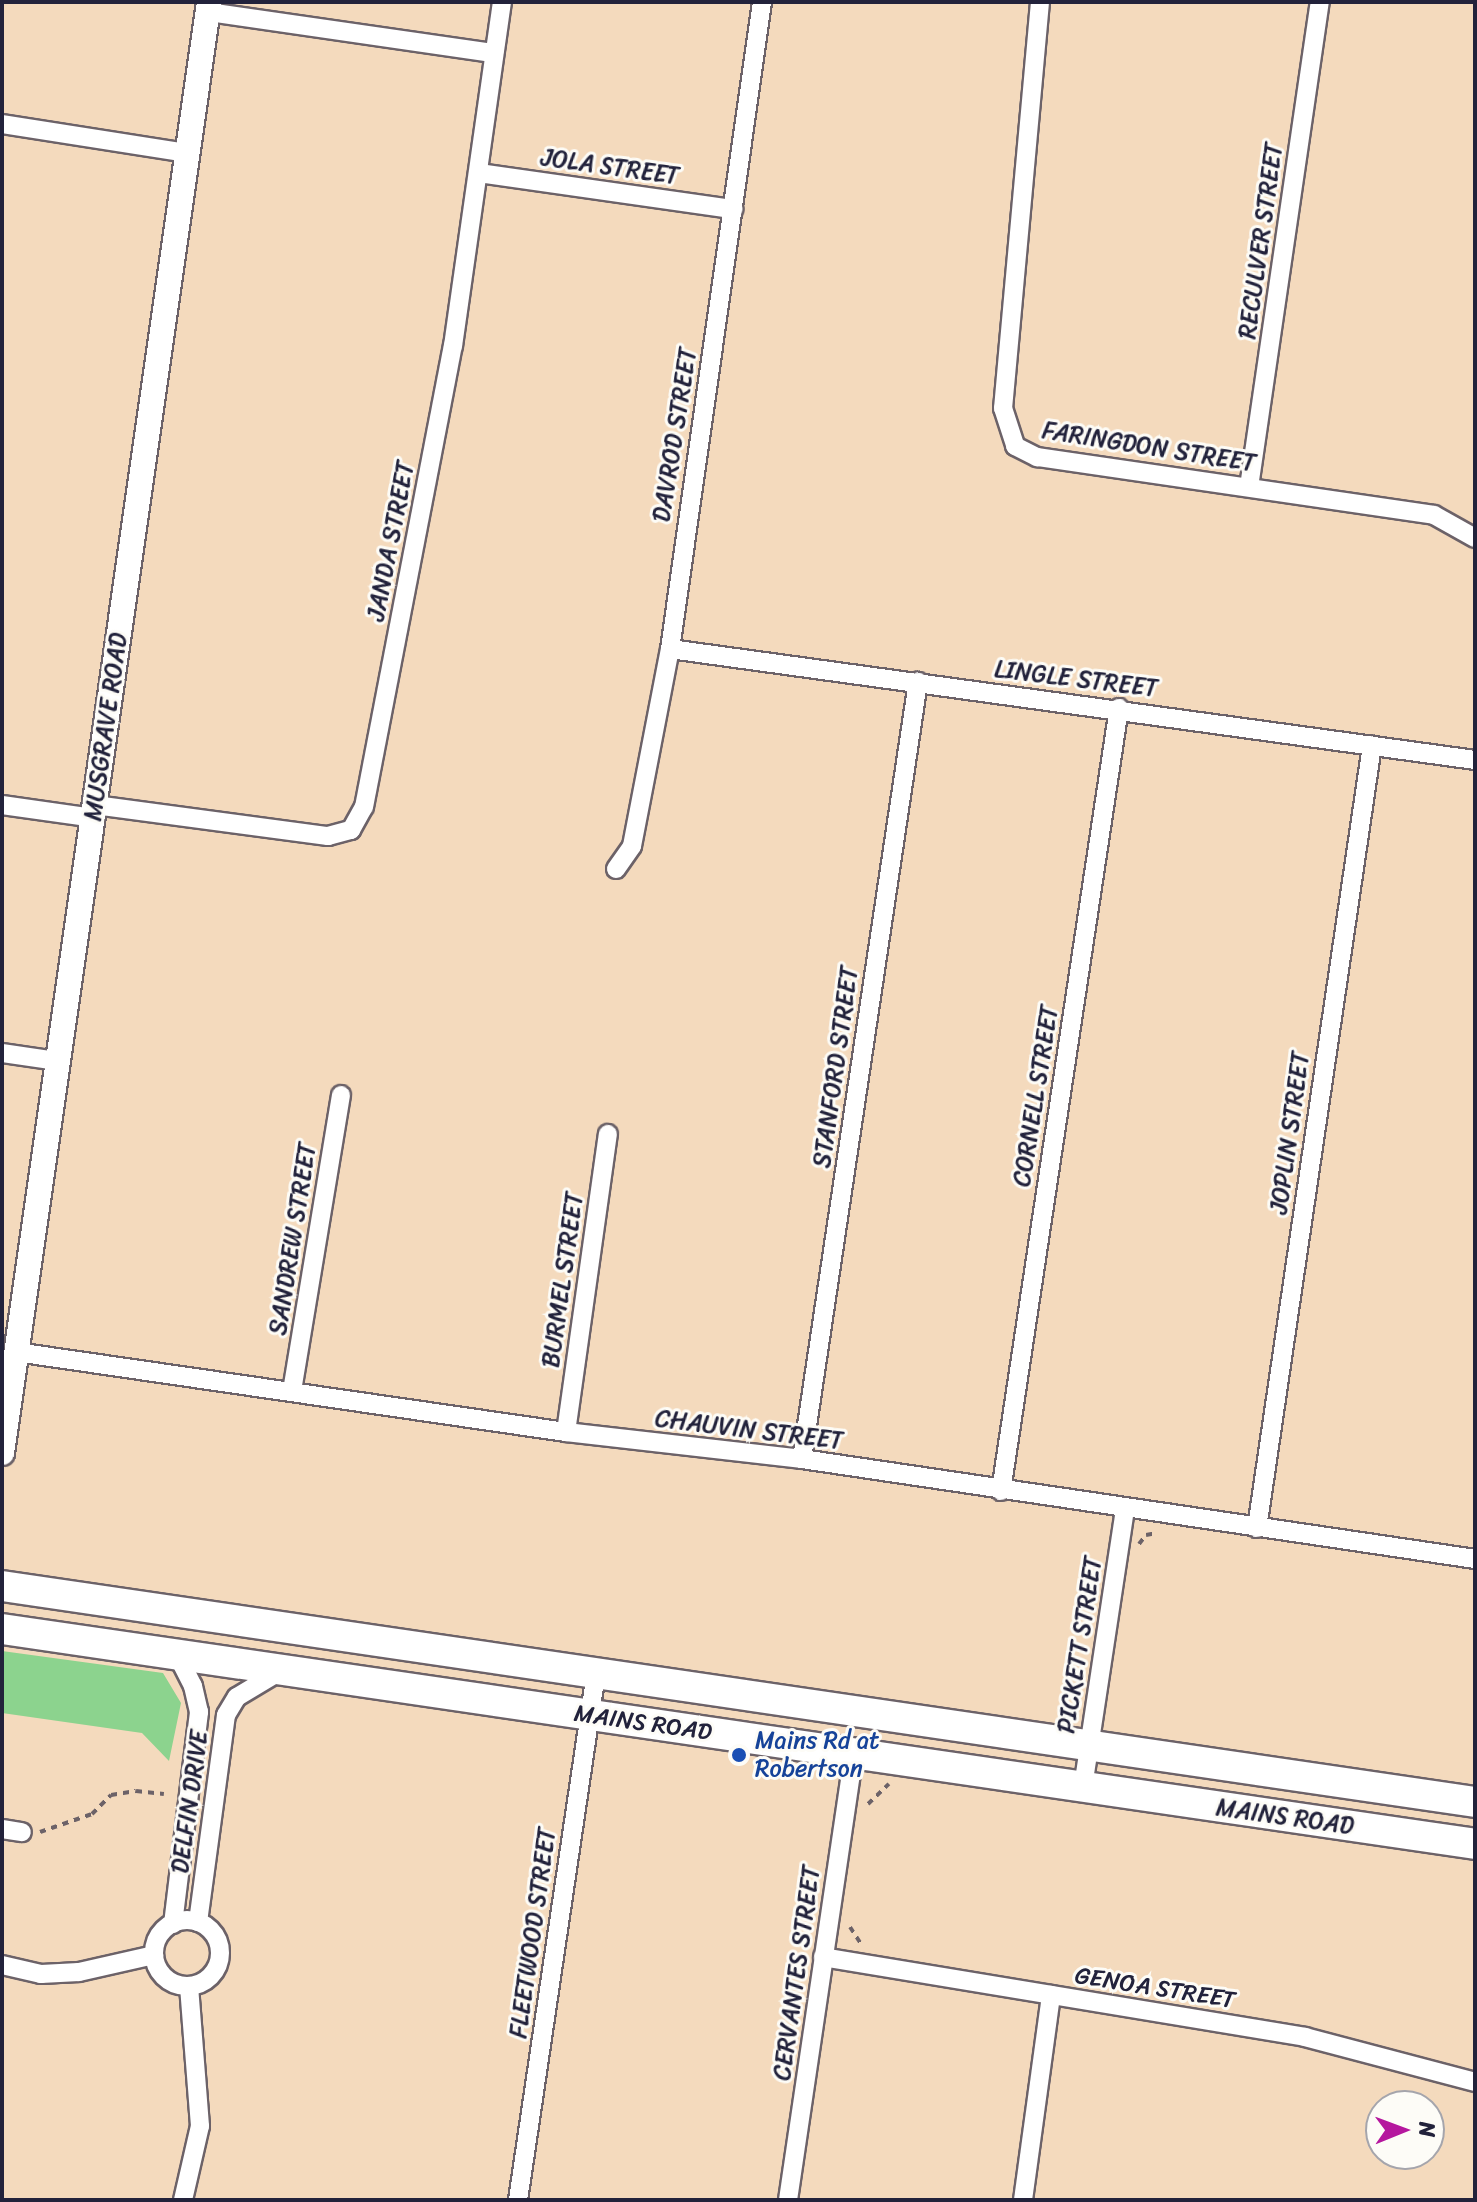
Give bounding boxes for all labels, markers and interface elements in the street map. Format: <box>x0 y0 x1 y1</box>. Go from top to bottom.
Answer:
street label: RECULVER STREET <box>1233 140 1289 342</box>
street label: JOLA STREET <box>538 143 682 191</box>
street label: DAVROD STREET <box>647 345 703 525</box>
street label: FARINGDON STREET <box>1040 416 1258 478</box>
street label: JANDA STREET <box>361 459 421 623</box>
street label: MUSGRAVE ROAD <box>79 631 133 823</box>
street label: LINGLE STREET <box>992 655 1160 703</box>
street label: STANFORD STREET <box>808 964 864 1170</box>
street label: CORNELL STREET <box>1007 1002 1065 1190</box>
street label: JOPLIN STREET <box>1264 1050 1316 1216</box>
street label: SANDREW STREET <box>263 1139 323 1339</box>
street label: BURMEL STREET <box>536 1190 590 1370</box>
street label: CHAUVIN STREET <box>653 1404 845 1456</box>
street label: PICKETT STREET <box>1052 1553 1108 1737</box>
street label: MAINS ROAD <box>572 1699 714 1747</box>
street label: DELFIN DRIVE <box>165 1727 215 1877</box>
place label: Mains Rd at Robertson <box>755 1727 879 1783</box>
marker: Mains Rd at Robertson <box>730 1746 748 1764</box>
street label: MAINS ROAD <box>1214 1793 1356 1841</box>
street label: FLEETWOOD STREET <box>504 1825 562 2041</box>
street label: CERVANTES STREET <box>768 1864 826 2082</box>
street label: GENOA STREET <box>1071 1961 1239 2015</box>
north arrow <box>1365 2090 1445 2170</box>
text: N <box>1408 2122 1447 2138</box>

